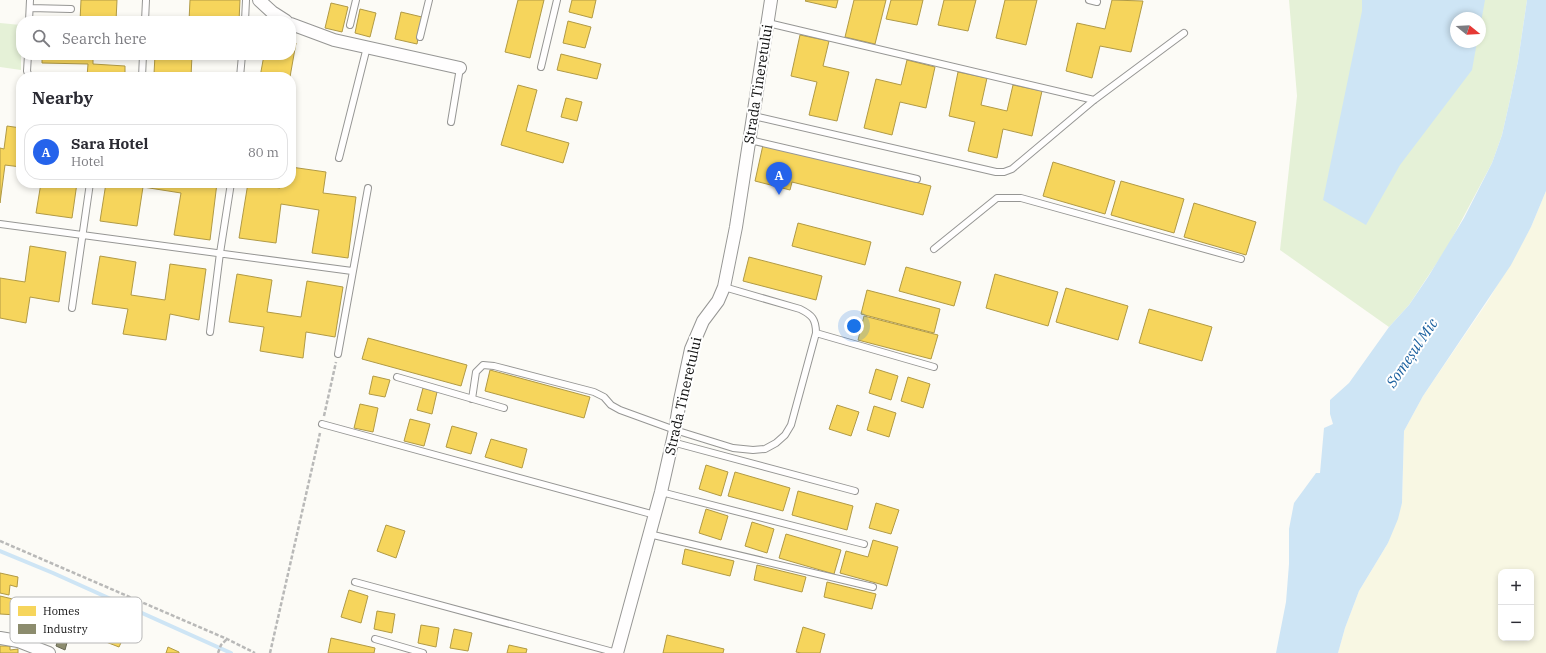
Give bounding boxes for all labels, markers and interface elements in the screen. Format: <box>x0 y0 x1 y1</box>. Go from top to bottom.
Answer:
north arrow <box>1450 12 1486 48</box>
search box <box>16 16 296 60</box>
street label: Strada Tineretului <box>740 23 776 145</box>
icon: search <box>30 27 52 49</box>
text: Search here <box>62 29 147 48</box>
text: Nearby <box>32 87 93 109</box>
text: Sara Hotel <box>71 134 148 153</box>
text: A <box>41 144 51 161</box>
text: 80 m <box>248 144 279 161</box>
text: Hotel <box>71 153 104 170</box>
pin: A <box>766 162 792 195</box>
water label: Someșul Mic <box>1381 314 1442 392</box>
your location <box>844 316 864 336</box>
street label: Strada Tineretului <box>661 335 705 457</box>
map controls <box>1498 569 1534 641</box>
button: + <box>1498 569 1534 605</box>
legend <box>10 597 142 643</box>
text: Homes <box>43 604 80 618</box>
button: − <box>1498 605 1534 641</box>
text: Industry <box>43 622 88 636</box>

